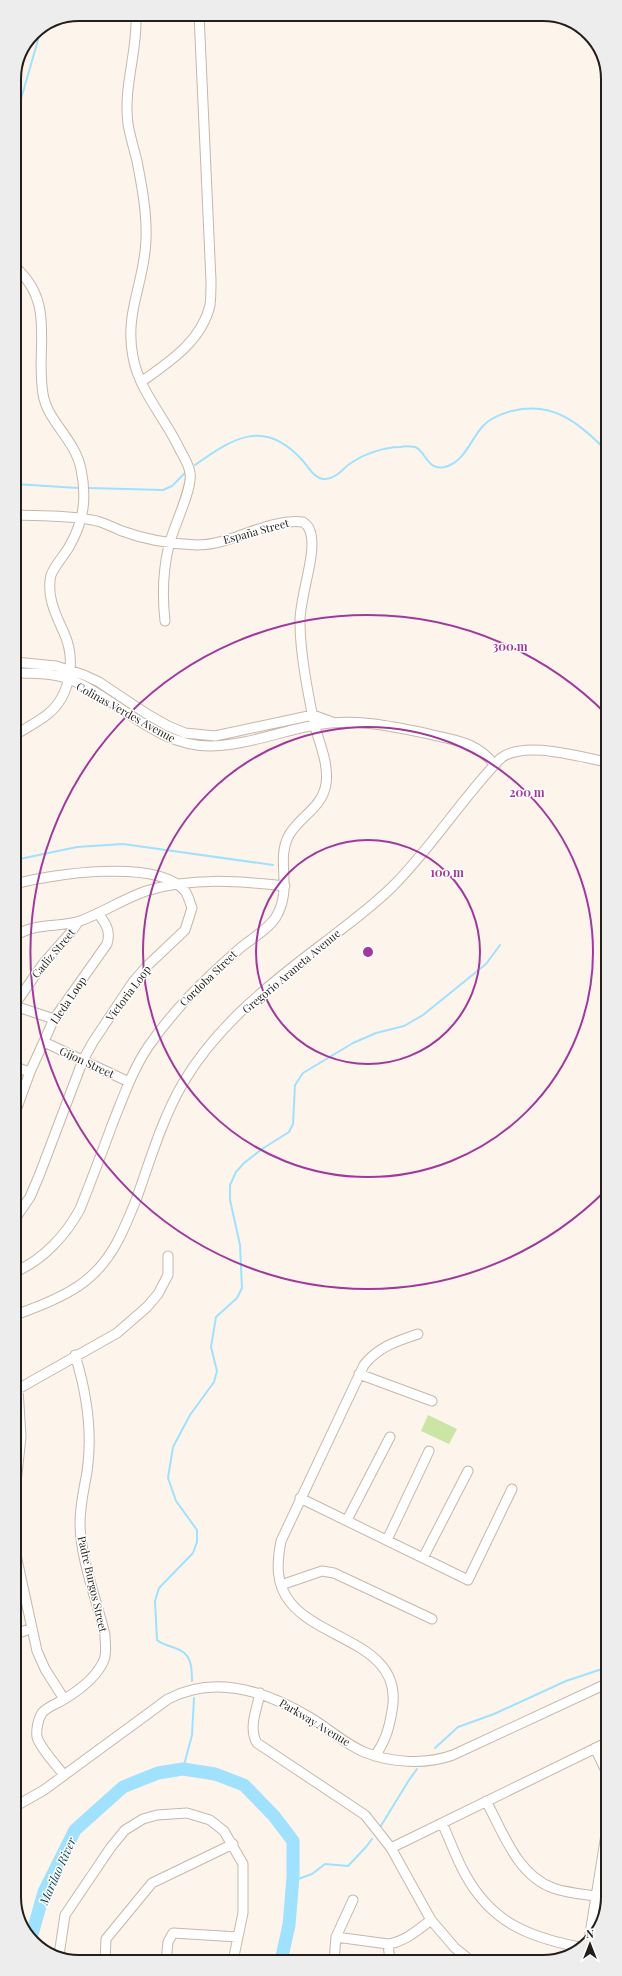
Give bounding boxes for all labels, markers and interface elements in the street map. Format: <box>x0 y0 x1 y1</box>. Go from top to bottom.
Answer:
street label: España Street <box>221 515 291 547</box>
text: 300 m <box>493 638 528 654</box>
street label: Colinas Verdes Avenue <box>74 678 179 746</box>
text: 200 m <box>509 784 545 800</box>
text: 100 m <box>430 864 464 880</box>
street label: Cadiz Street <box>28 925 78 981</box>
street label: Gregorio Araneta Avenue <box>239 925 343 1016</box>
centre of rings <box>361 945 375 959</box>
street label: Cordoba Street <box>176 947 240 1009</box>
street label: Victoria Loop <box>101 962 154 1025</box>
street label: Lleda Loop <box>47 973 89 1027</box>
street label: Gijon Street <box>57 1043 117 1081</box>
street label: Padre Burgos Street <box>75 1534 111 1634</box>
street label: Parkway Avenue <box>277 1695 354 1749</box>
water label: Marilao River <box>35 1834 79 1908</box>
north arrow <box>570 1924 610 1964</box>
text: N <box>586 1926 594 1941</box>

